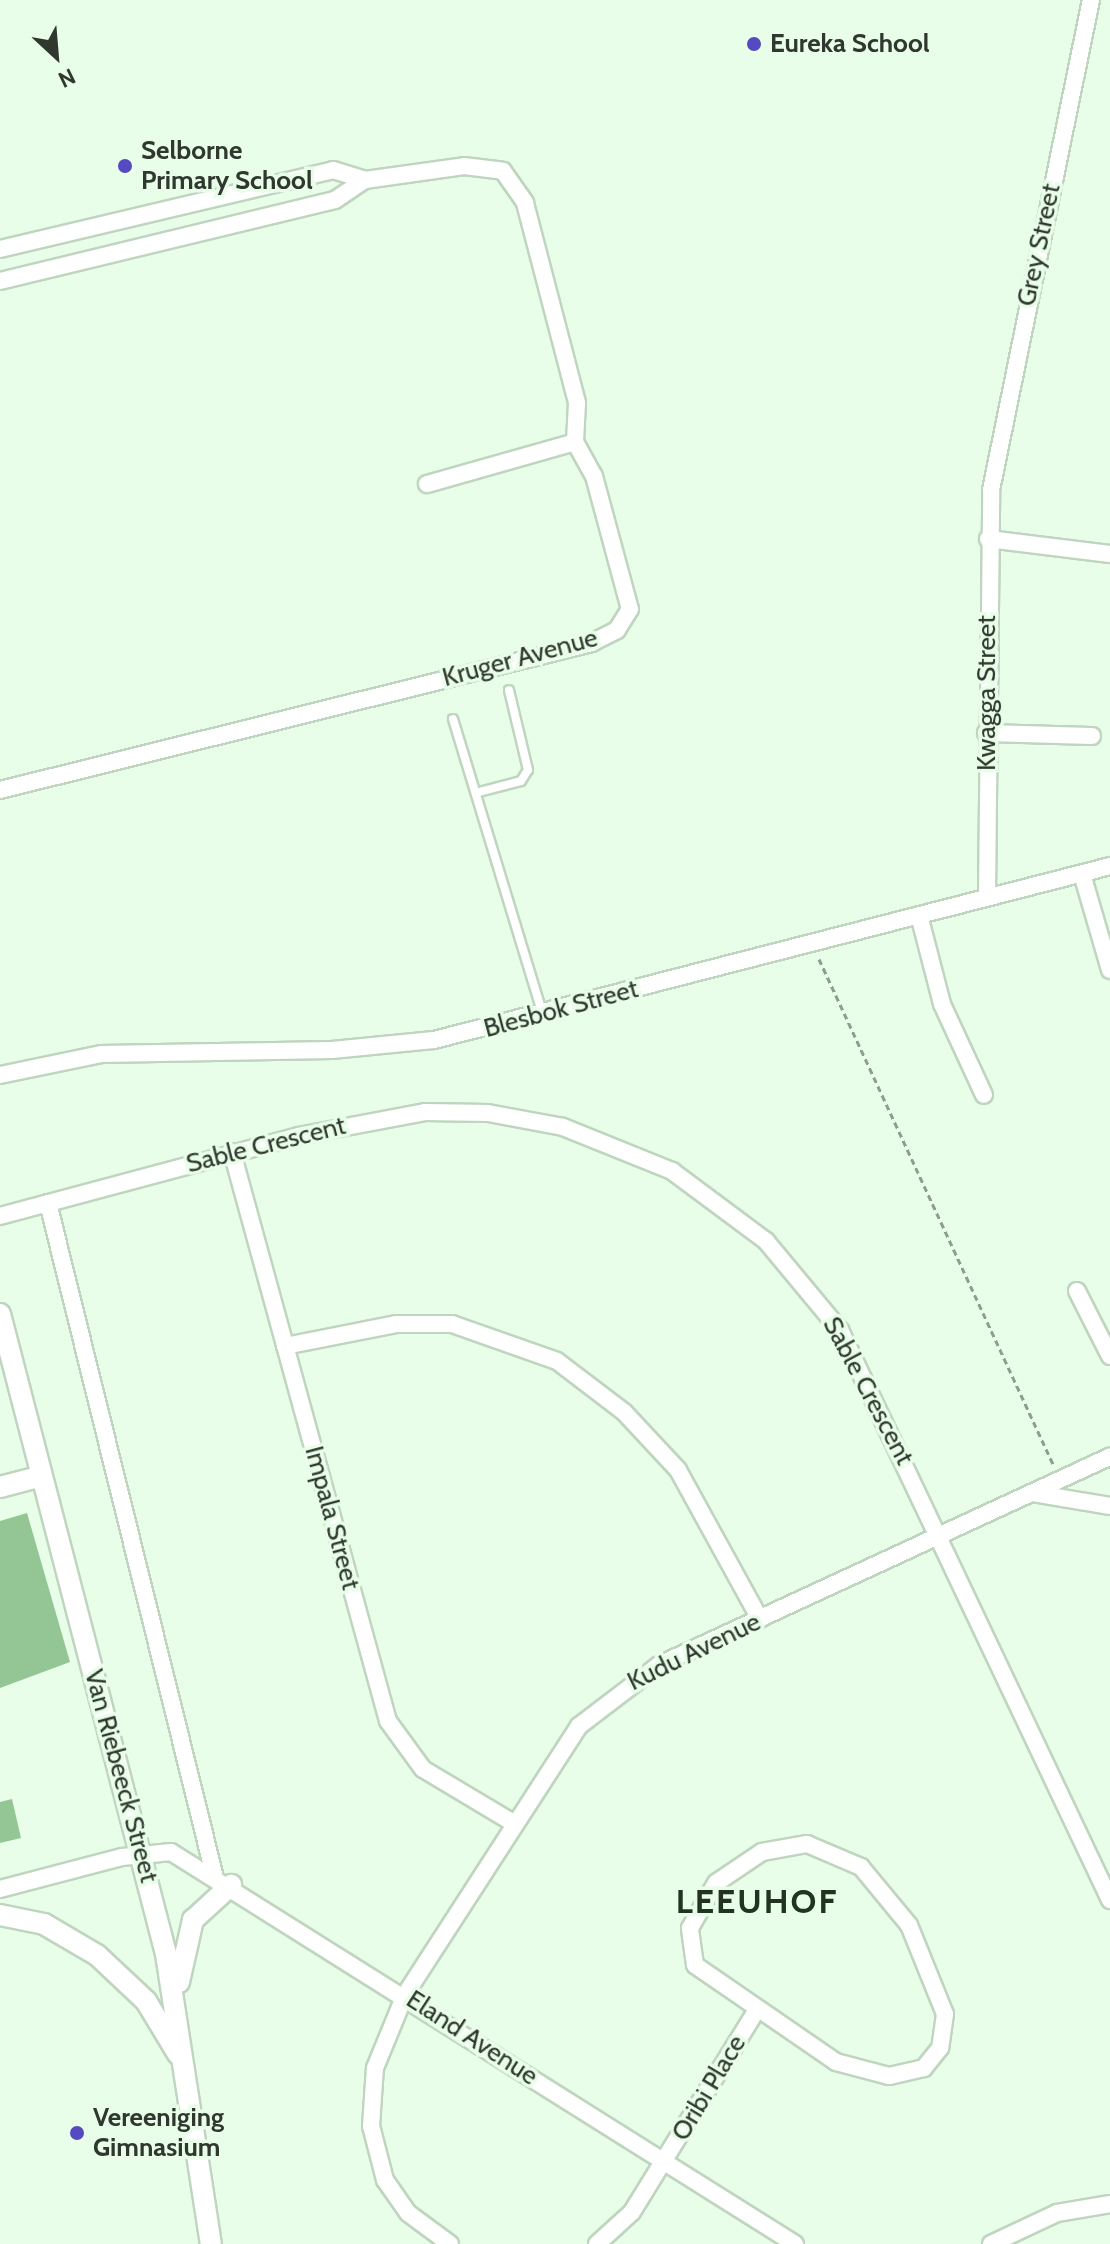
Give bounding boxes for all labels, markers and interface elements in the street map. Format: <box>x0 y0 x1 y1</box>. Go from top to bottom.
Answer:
north arrow <box>16 16 96 96</box>
place label: Eureka School <box>770 28 930 60</box>
marker: Eureka School <box>745 35 763 53</box>
text: N <box>54 62 80 94</box>
place label: Selborne Primary School <box>141 135 313 196</box>
marker: Selborne Primary School <box>116 157 134 175</box>
street label: Grey Street <box>1011 181 1067 309</box>
street label: Kwagga Street <box>971 615 1003 771</box>
street label: Kruger Avenue <box>439 622 601 694</box>
street label: Blesbok Street <box>480 973 642 1045</box>
street label: Sable Crescent <box>183 1110 349 1180</box>
street label: Sable Crescent <box>816 1312 920 1470</box>
street label: Impala Street <box>298 1443 366 1593</box>
street label: Kudu Avenue <box>622 1606 766 1698</box>
street label: Van Riebeeck Street <box>78 1666 164 1886</box>
district label: LEEUHOF <box>676 1882 838 1922</box>
street label: Eland Avenue <box>400 1984 544 2092</box>
street label: Oribi Place <box>665 2030 753 2146</box>
place label: Vereeniging Gimnasium <box>93 2102 224 2164</box>
marker: Vereeniging Gimnasium <box>68 2124 86 2142</box>

